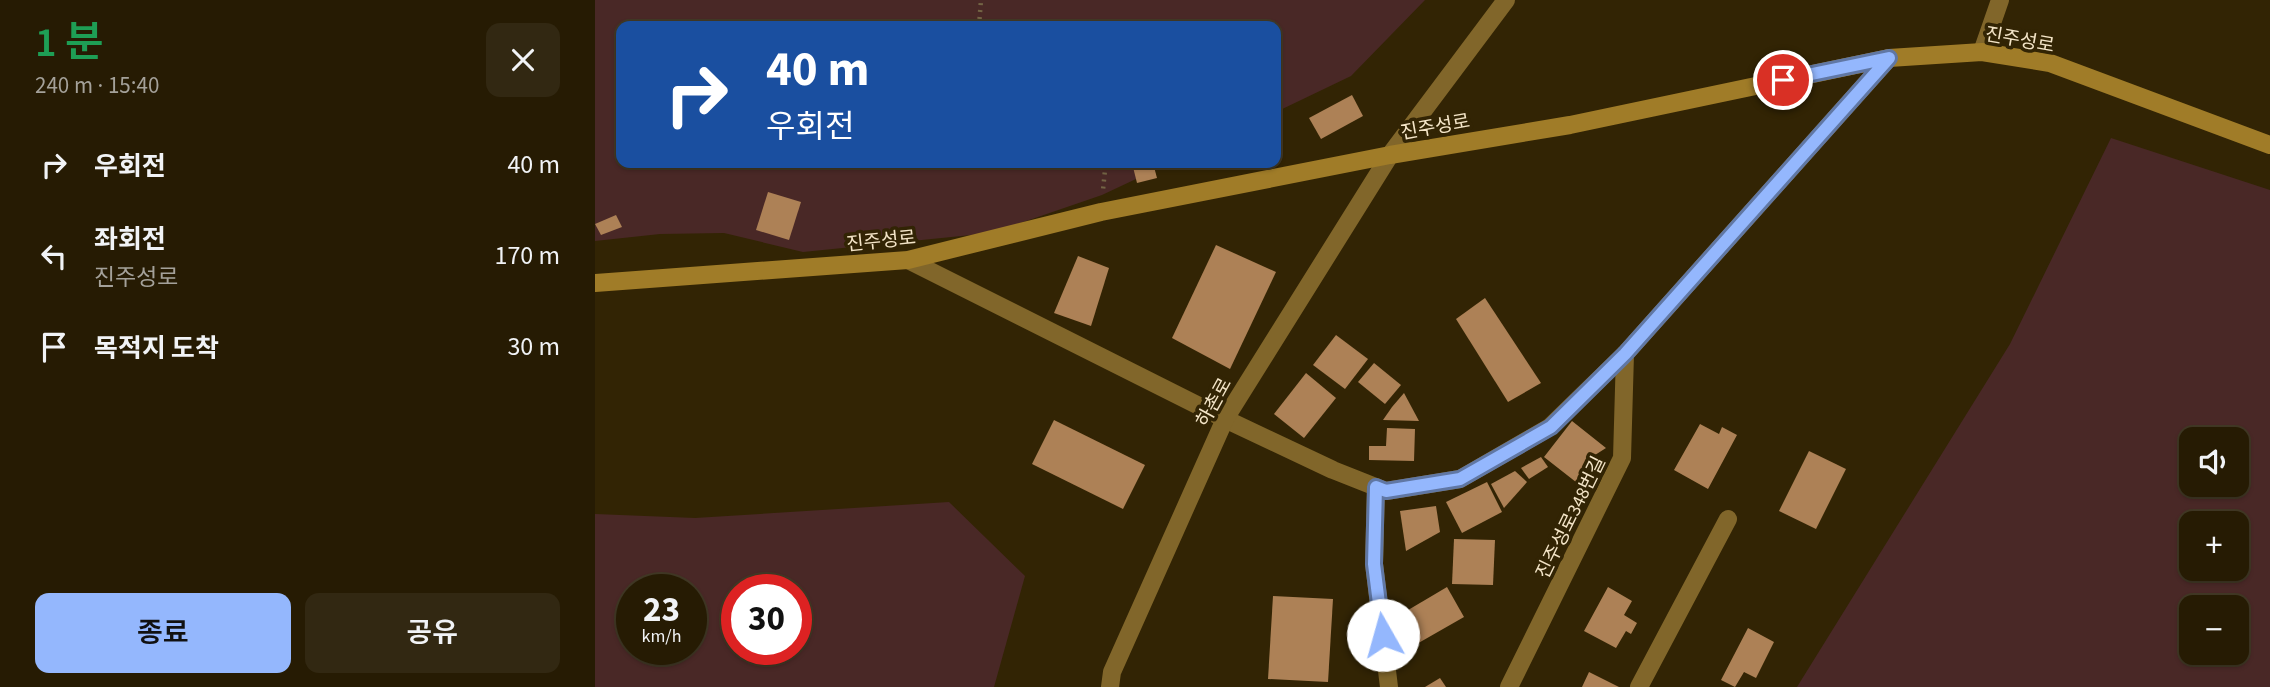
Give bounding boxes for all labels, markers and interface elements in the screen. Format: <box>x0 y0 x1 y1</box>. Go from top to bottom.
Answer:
text: 1 분 <box>35 13 104 73</box>
street label: 진주성로 <box>1983 21 2057 60</box>
button: close <box>486 23 560 97</box>
text: 40 m <box>766 35 870 105</box>
icon: right <box>651 49 742 140</box>
pin <box>1753 50 1813 110</box>
icon: arrive <box>1764 61 1802 99</box>
text: 240 m · 15:40 <box>35 69 159 102</box>
text: 우회전 <box>766 104 854 150</box>
street label: 진주성로 <box>1398 108 1472 147</box>
icon: right <box>35 146 73 184</box>
text: 40 m <box>507 146 560 183</box>
text: 우회전 <box>94 148 166 185</box>
text: 좌회전 <box>94 221 166 258</box>
street label: 진주성로 <box>845 224 917 259</box>
icon: left <box>35 237 73 275</box>
text: 170 m <box>494 237 560 274</box>
text: 진주성로 <box>94 261 179 294</box>
icon: arrive <box>35 328 73 366</box>
text: 30 m <box>507 328 560 365</box>
text: 목적지 도착 <box>94 330 219 367</box>
street label: 하촌로 <box>1190 373 1239 432</box>
map controls <box>2179 427 2249 665</box>
button: sound <box>2179 427 2249 497</box>
street label: 진주성로348번길 <box>1530 452 1613 583</box>
button: + <box>2179 511 2249 581</box>
speed limit sign: 30 <box>721 574 812 665</box>
text: 23 <box>643 585 680 635</box>
button: 종료 <box>35 593 291 673</box>
button: 공유 <box>305 593 560 673</box>
button: − <box>2179 595 2249 665</box>
position arrow <box>1346 598 1420 672</box>
text: km/h <box>642 624 681 649</box>

